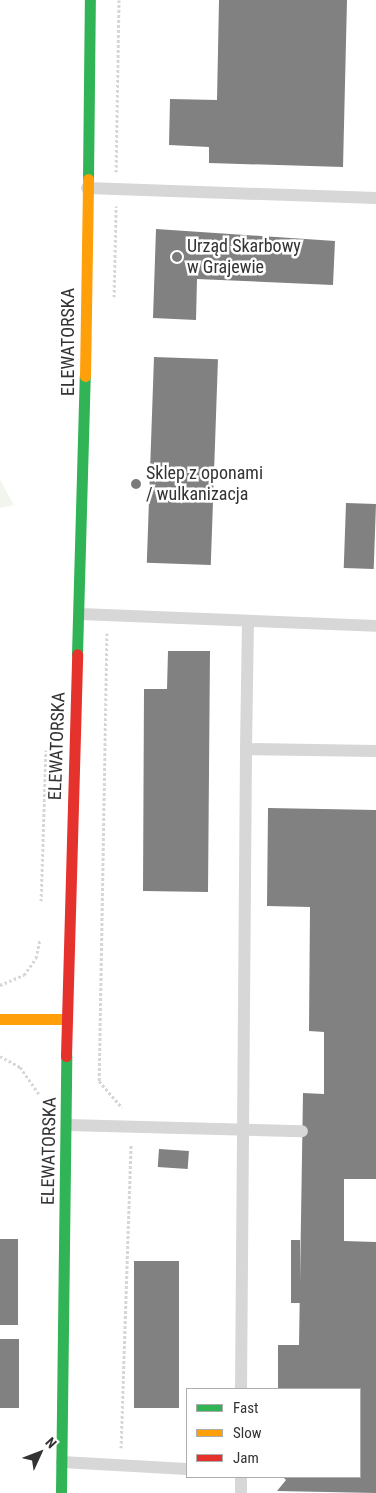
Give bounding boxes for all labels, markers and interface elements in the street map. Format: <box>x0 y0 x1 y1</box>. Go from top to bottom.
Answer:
place label: Urząd Skarbowy w Grajewie <box>187 236 301 278</box>
marker: Urząd Skarbowy w Grajewie <box>171 251 183 263</box>
street label: ELEWATORSKA <box>57 288 79 396</box>
place label: Sklep z oponami / wulkanizacja <box>146 463 263 506</box>
marker: Sklep z oponami / wulkanizacja <box>130 478 142 490</box>
street label: ELEWATORSKA <box>44 692 70 800</box>
street label: ELEWATORSKA <box>37 1097 61 1205</box>
legend <box>186 1388 361 1478</box>
text: Fast <box>233 1399 258 1417</box>
text: Slow <box>233 1424 262 1442</box>
north arrow <box>15 1428 65 1478</box>
text: N <box>42 1434 60 1451</box>
text: Jam <box>233 1449 259 1467</box>

